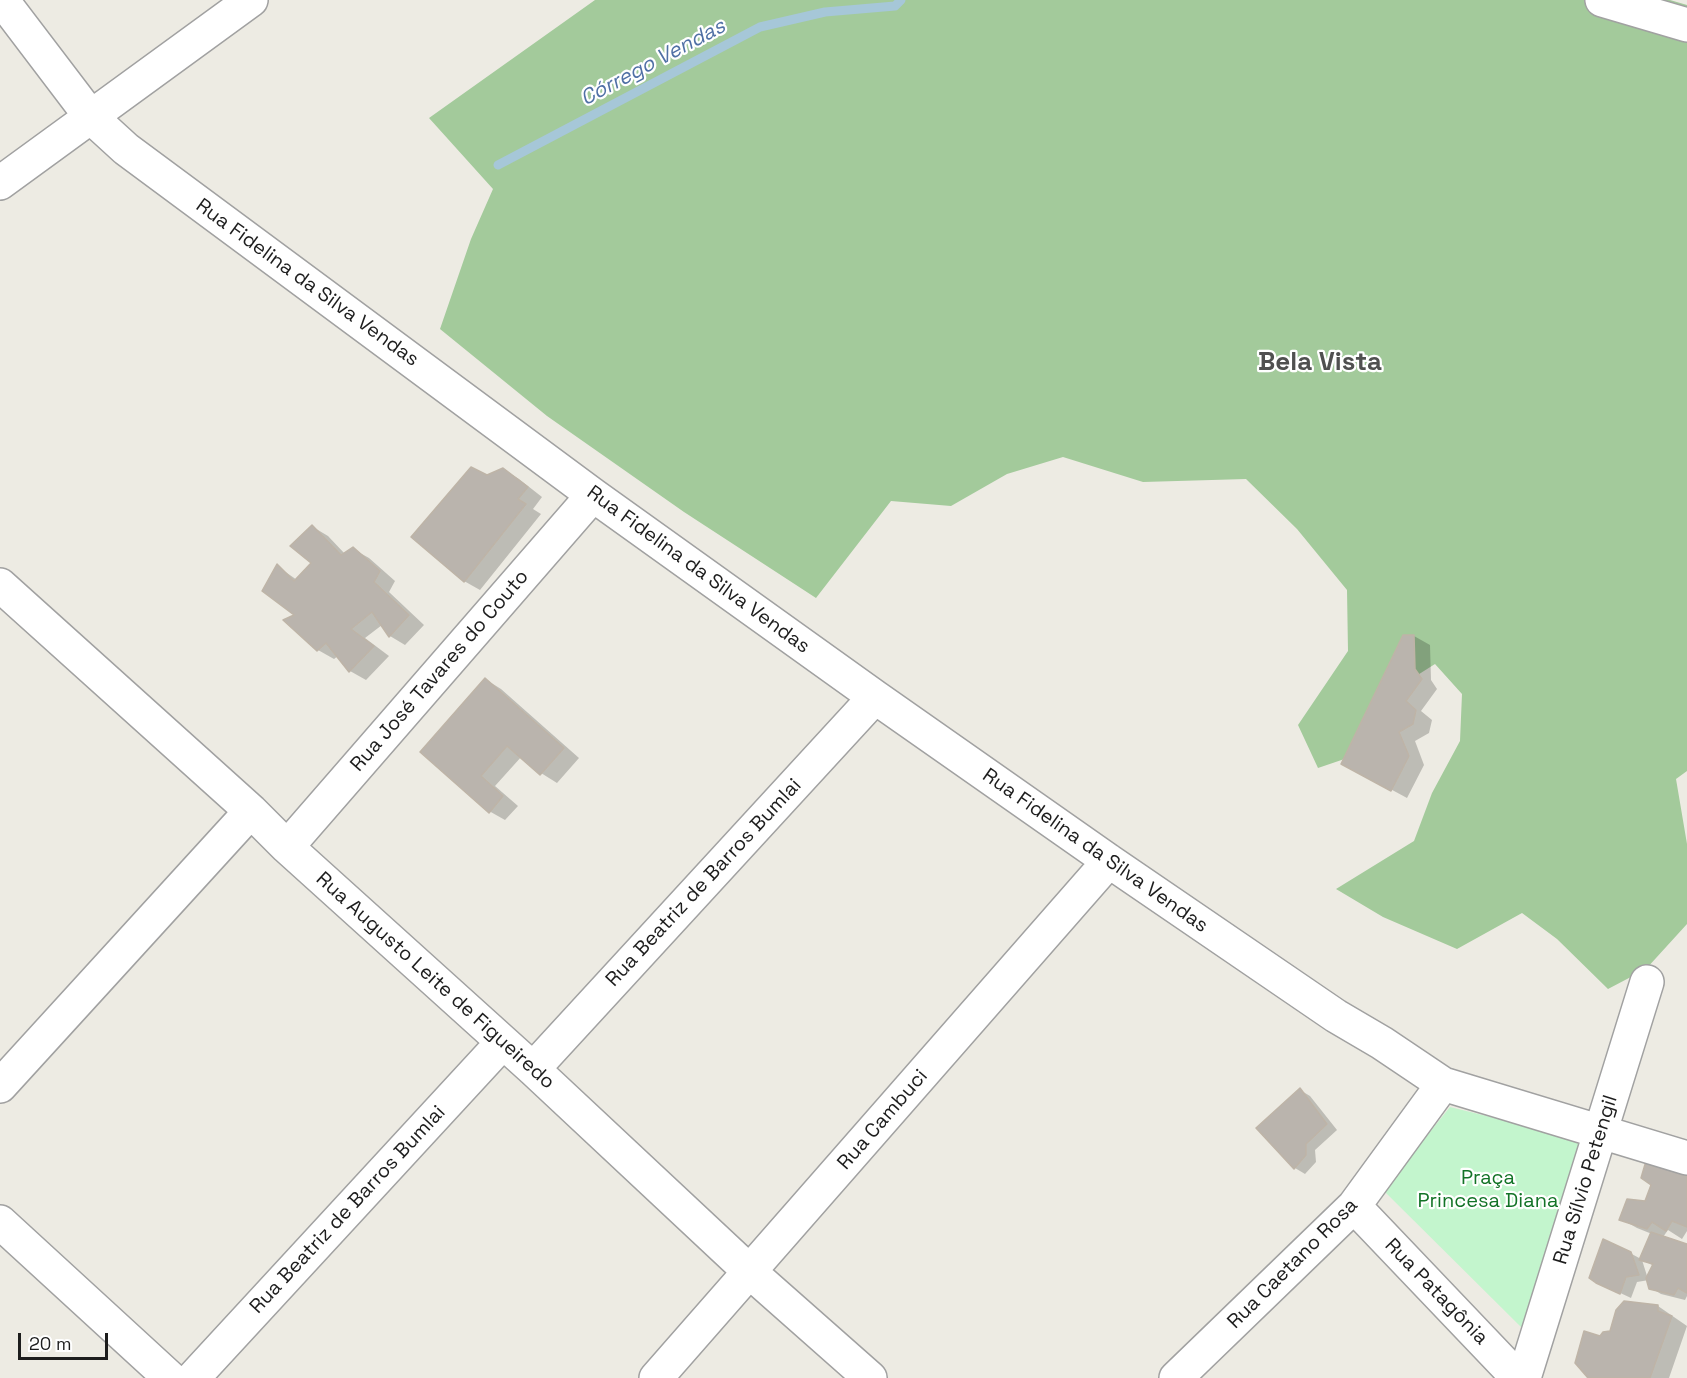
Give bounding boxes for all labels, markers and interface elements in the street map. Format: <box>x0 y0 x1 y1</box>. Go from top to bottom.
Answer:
water label: Córrego Vendas <box>576 14 730 112</box>
street label: Rua Fidelina da Silva Vendas <box>191 194 423 372</box>
district label: Bela Vista <box>1258 347 1382 379</box>
street label: Rua Fidelina da Silva Vendas <box>582 481 814 659</box>
street label: Rua José Tavares do Couto <box>346 565 534 777</box>
street label: Rua Fidelina da Silva Vendas <box>978 764 1212 938</box>
street label: Rua Beatriz de Barros Bumlai <box>601 774 807 992</box>
street label: Rua Augusto Leite de Figueiredo <box>311 867 559 1095</box>
street label: Rua Cambuci <box>833 1065 933 1175</box>
street label: Rua Sílvio Petengil <box>1549 1093 1623 1267</box>
street label: Rua Beatriz de Barros Bumlai <box>245 1101 451 1319</box>
park label: Praça Princesa Diana <box>1417 1167 1559 1214</box>
street label: Rua Caetano Rosa <box>1223 1194 1363 1334</box>
street label: Rua Patagônia <box>1379 1234 1493 1350</box>
scale bar <box>21 1321 111 1359</box>
text: 20 m <box>29 1332 72 1355</box>

